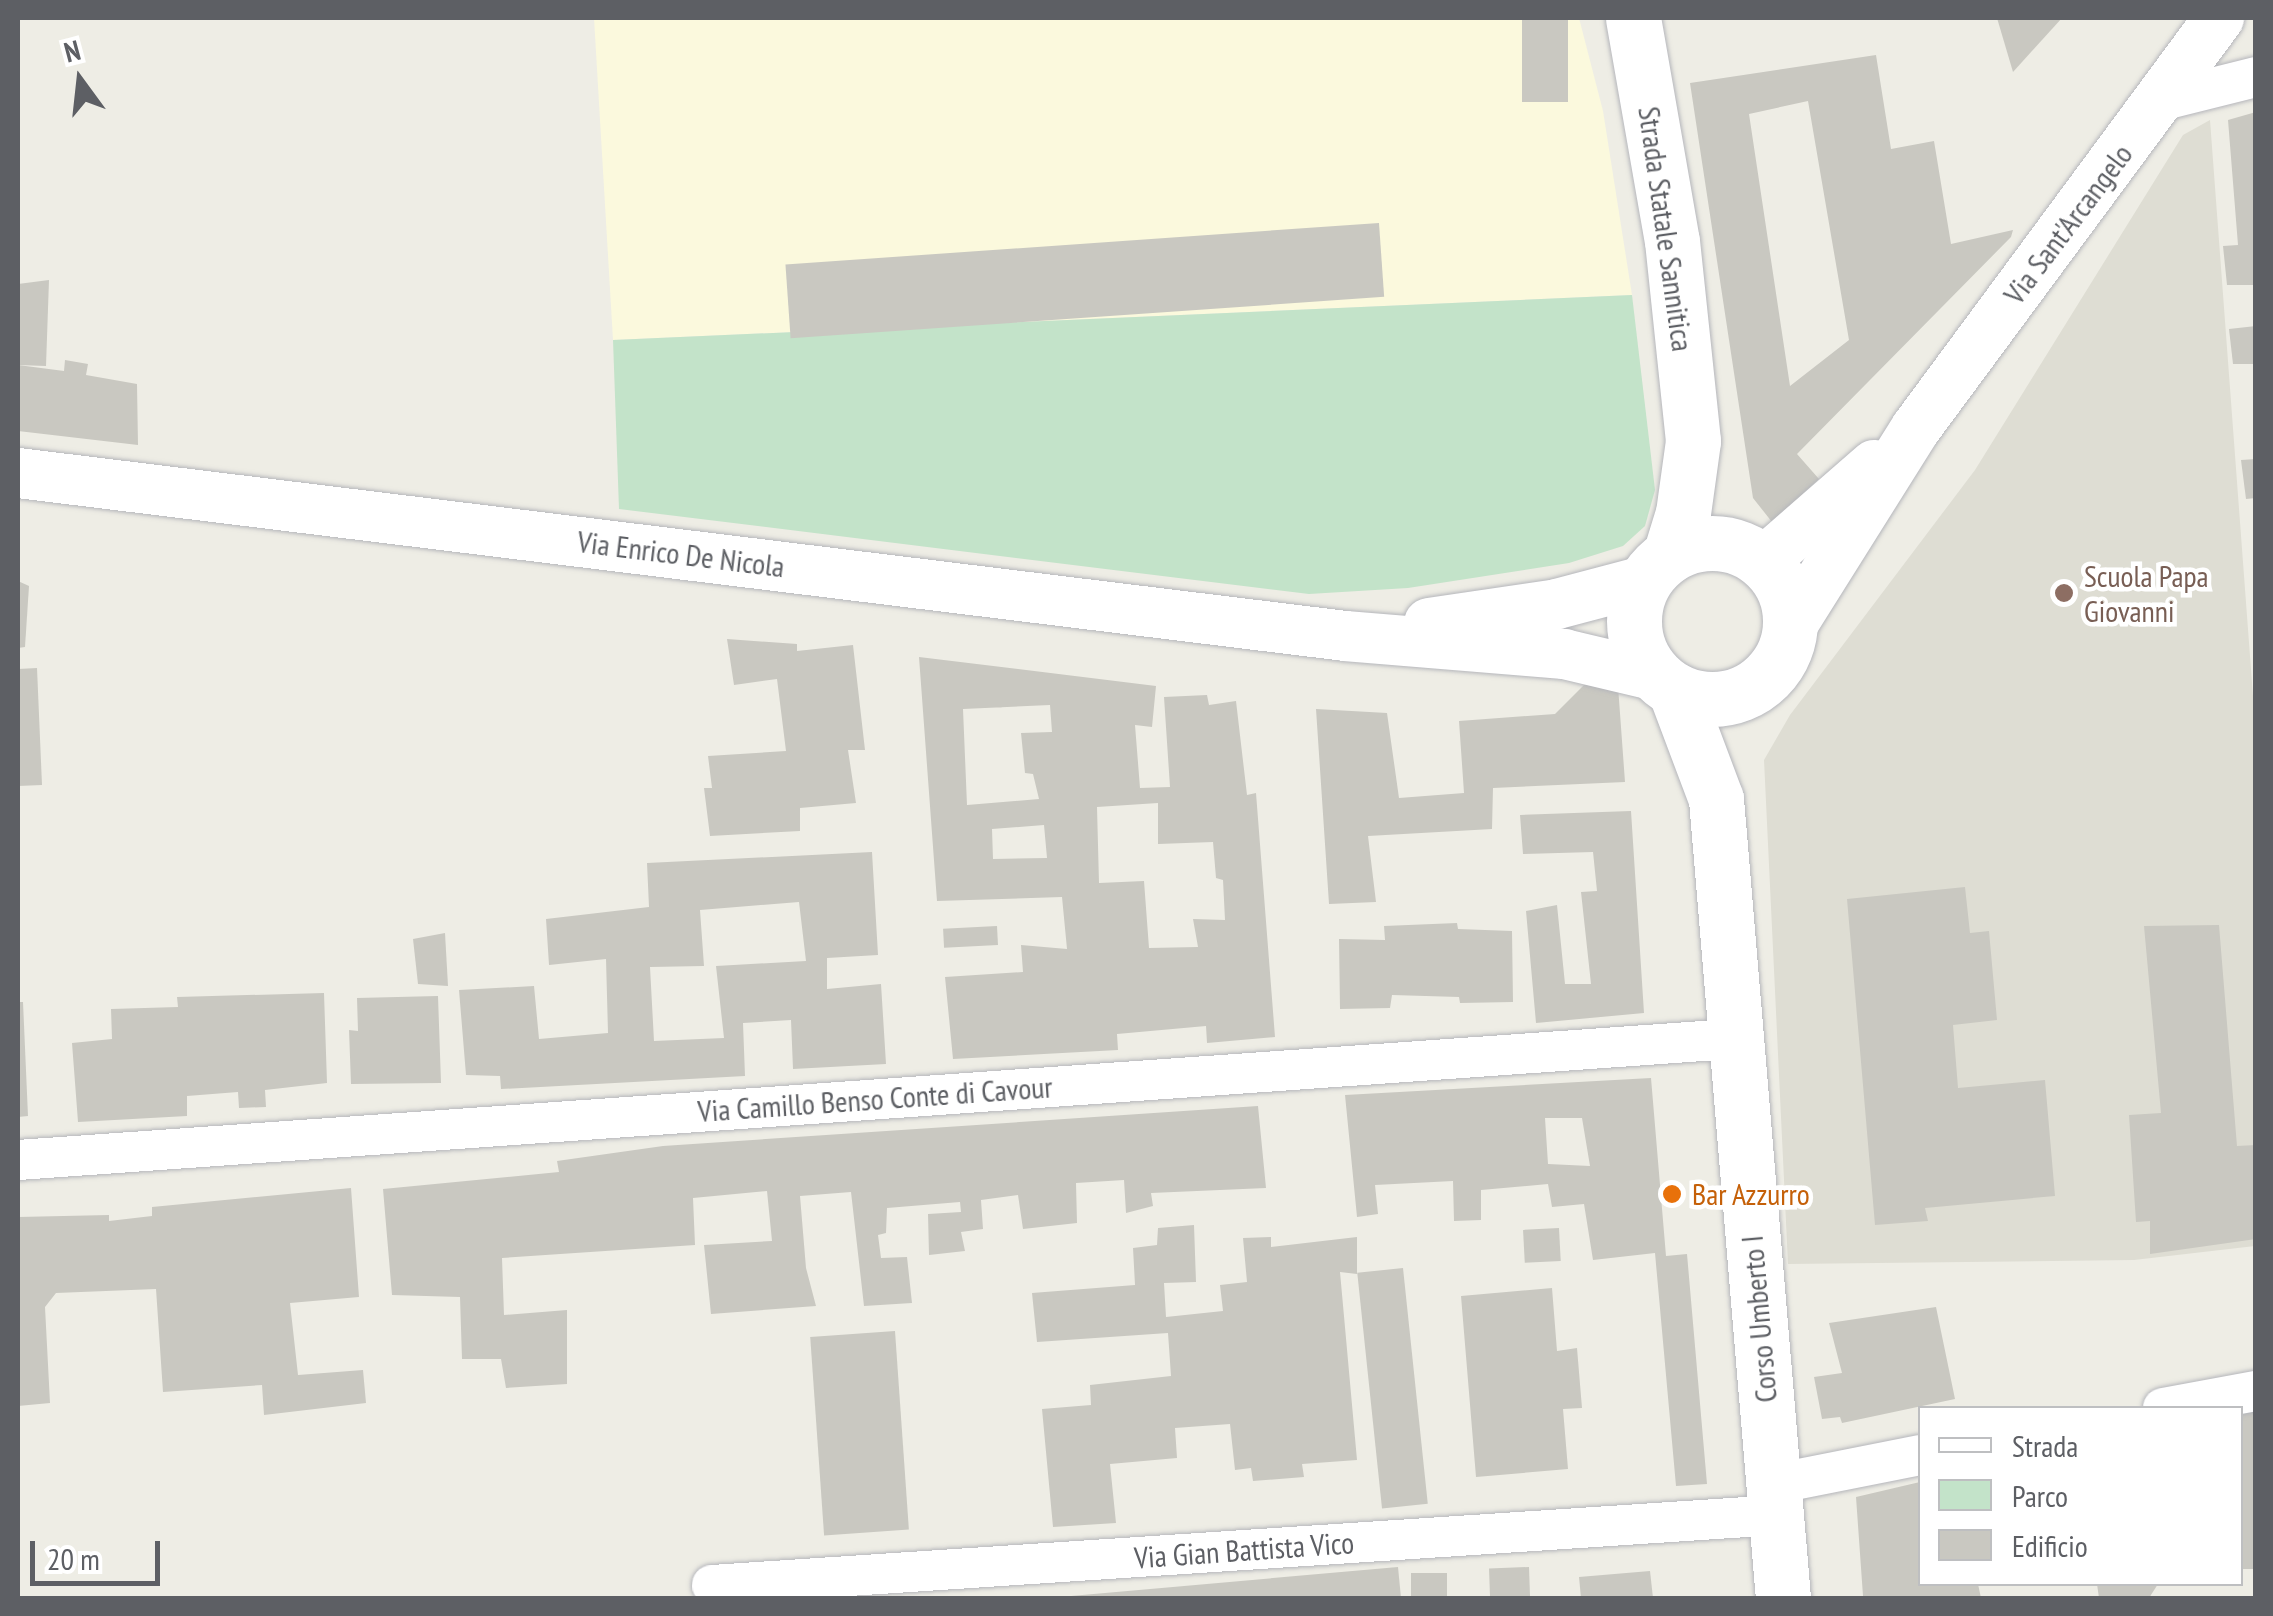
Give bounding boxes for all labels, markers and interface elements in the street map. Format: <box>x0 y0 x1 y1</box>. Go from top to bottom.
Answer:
north arrow <box>30 30 130 130</box>
text: N <box>60 31 84 70</box>
street label: Strada Statale Sannitica <box>1631 104 1701 354</box>
street label: Via Sant'Arcangelo <box>1996 137 2140 311</box>
street label: Via Enrico De Nicola <box>575 523 787 585</box>
place label: Scuola Papa Giovanni <box>2084 558 2209 628</box>
marker: Scuola Papa Giovanni <box>2053 582 2075 604</box>
street label: Via Camillo Benso Conte di Cavour <box>696 1069 1054 1129</box>
place label: Bar Azzurro <box>1692 1176 1810 1212</box>
marker: Bar Azzurro <box>1661 1183 1683 1205</box>
street label: Corso Umberto I <box>1734 1234 1784 1404</box>
legend <box>1918 1406 2243 1586</box>
text: Strada <box>2012 1426 2078 1465</box>
text: Parco <box>2012 1476 2068 1515</box>
scale bar <box>35 1521 165 1583</box>
street label: Via Gian Battista Vico <box>1133 1524 1355 1576</box>
text: Edificio <box>2012 1526 2088 1565</box>
text: 20 m <box>47 1539 100 1578</box>

